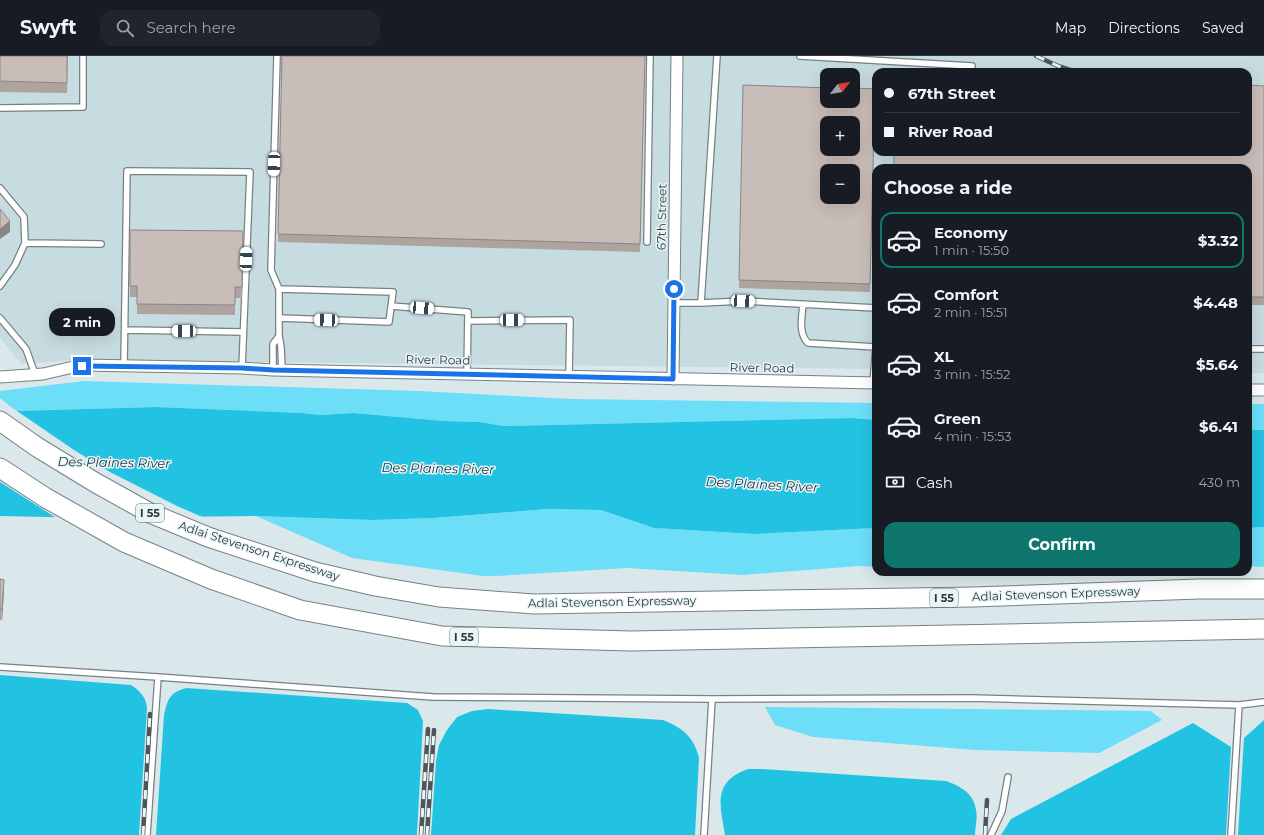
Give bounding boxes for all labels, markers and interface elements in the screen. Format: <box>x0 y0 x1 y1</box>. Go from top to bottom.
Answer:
search box <box>100 10 380 46</box>
text: Swyft <box>20 16 76 39</box>
icon: search <box>114 17 136 39</box>
text: Search here <box>146 18 236 37</box>
text: Map <box>1055 19 1086 37</box>
text: Directions <box>1108 19 1180 37</box>
text: Saved <box>1202 19 1244 37</box>
north arrow <box>820 68 860 108</box>
map controls <box>820 68 860 204</box>
text: 67th Street <box>908 84 996 103</box>
button: + <box>820 116 860 156</box>
text: River Road <box>908 122 993 141</box>
car <box>268 152 280 176</box>
button: − <box>820 164 860 204</box>
text: Choose a ride <box>884 177 1012 199</box>
street label: 67th Street <box>653 183 670 250</box>
icon: car <box>886 222 922 258</box>
text: Economy <box>934 223 1007 242</box>
text: $3.32 <box>1198 231 1238 250</box>
text: 1 min · 15:50 <box>934 242 1009 258</box>
car <box>240 247 252 271</box>
route start <box>665 280 683 298</box>
icon: car <box>886 284 922 320</box>
text: Comfort <box>934 285 999 304</box>
text: $4.48 <box>1193 293 1238 312</box>
car <box>731 294 755 308</box>
car <box>410 301 434 315</box>
text: 2 min · 15:51 <box>934 304 1008 320</box>
callout: 2 min <box>49 308 115 336</box>
text: 2 min <box>63 314 101 330</box>
car <box>314 314 338 326</box>
car <box>500 314 524 326</box>
car <box>172 325 196 337</box>
icon: car <box>886 346 922 382</box>
text: XL <box>934 347 953 366</box>
street label: River Road <box>405 351 471 368</box>
text: $5.64 <box>1196 355 1238 374</box>
route end <box>73 357 91 375</box>
street label: River Road <box>729 359 795 376</box>
text: 3 min · 15:52 <box>934 366 1010 382</box>
icon: car <box>886 408 922 444</box>
text: Green <box>934 409 981 428</box>
text: $6.41 <box>1199 417 1238 436</box>
text: 4 min · 15:53 <box>934 428 1012 444</box>
water label: Des Plaines River <box>58 453 171 471</box>
water label: Des Plaines River <box>382 459 495 477</box>
icon: cash <box>884 471 906 493</box>
water label: Des Plaines River <box>705 473 819 495</box>
text: Cash <box>916 473 953 492</box>
text: 430 m <box>1198 474 1240 490</box>
road number: I 55 <box>136 504 164 522</box>
street label: Adlai Stevenson Expressway <box>177 517 342 584</box>
button: Confirm <box>884 522 1240 568</box>
street label: Adlai Stevenson Expressway <box>972 583 1141 604</box>
road number: I 55 <box>930 589 958 607</box>
street label: Adlai Stevenson Expressway <box>528 593 697 610</box>
road number: I 55 <box>450 628 478 646</box>

